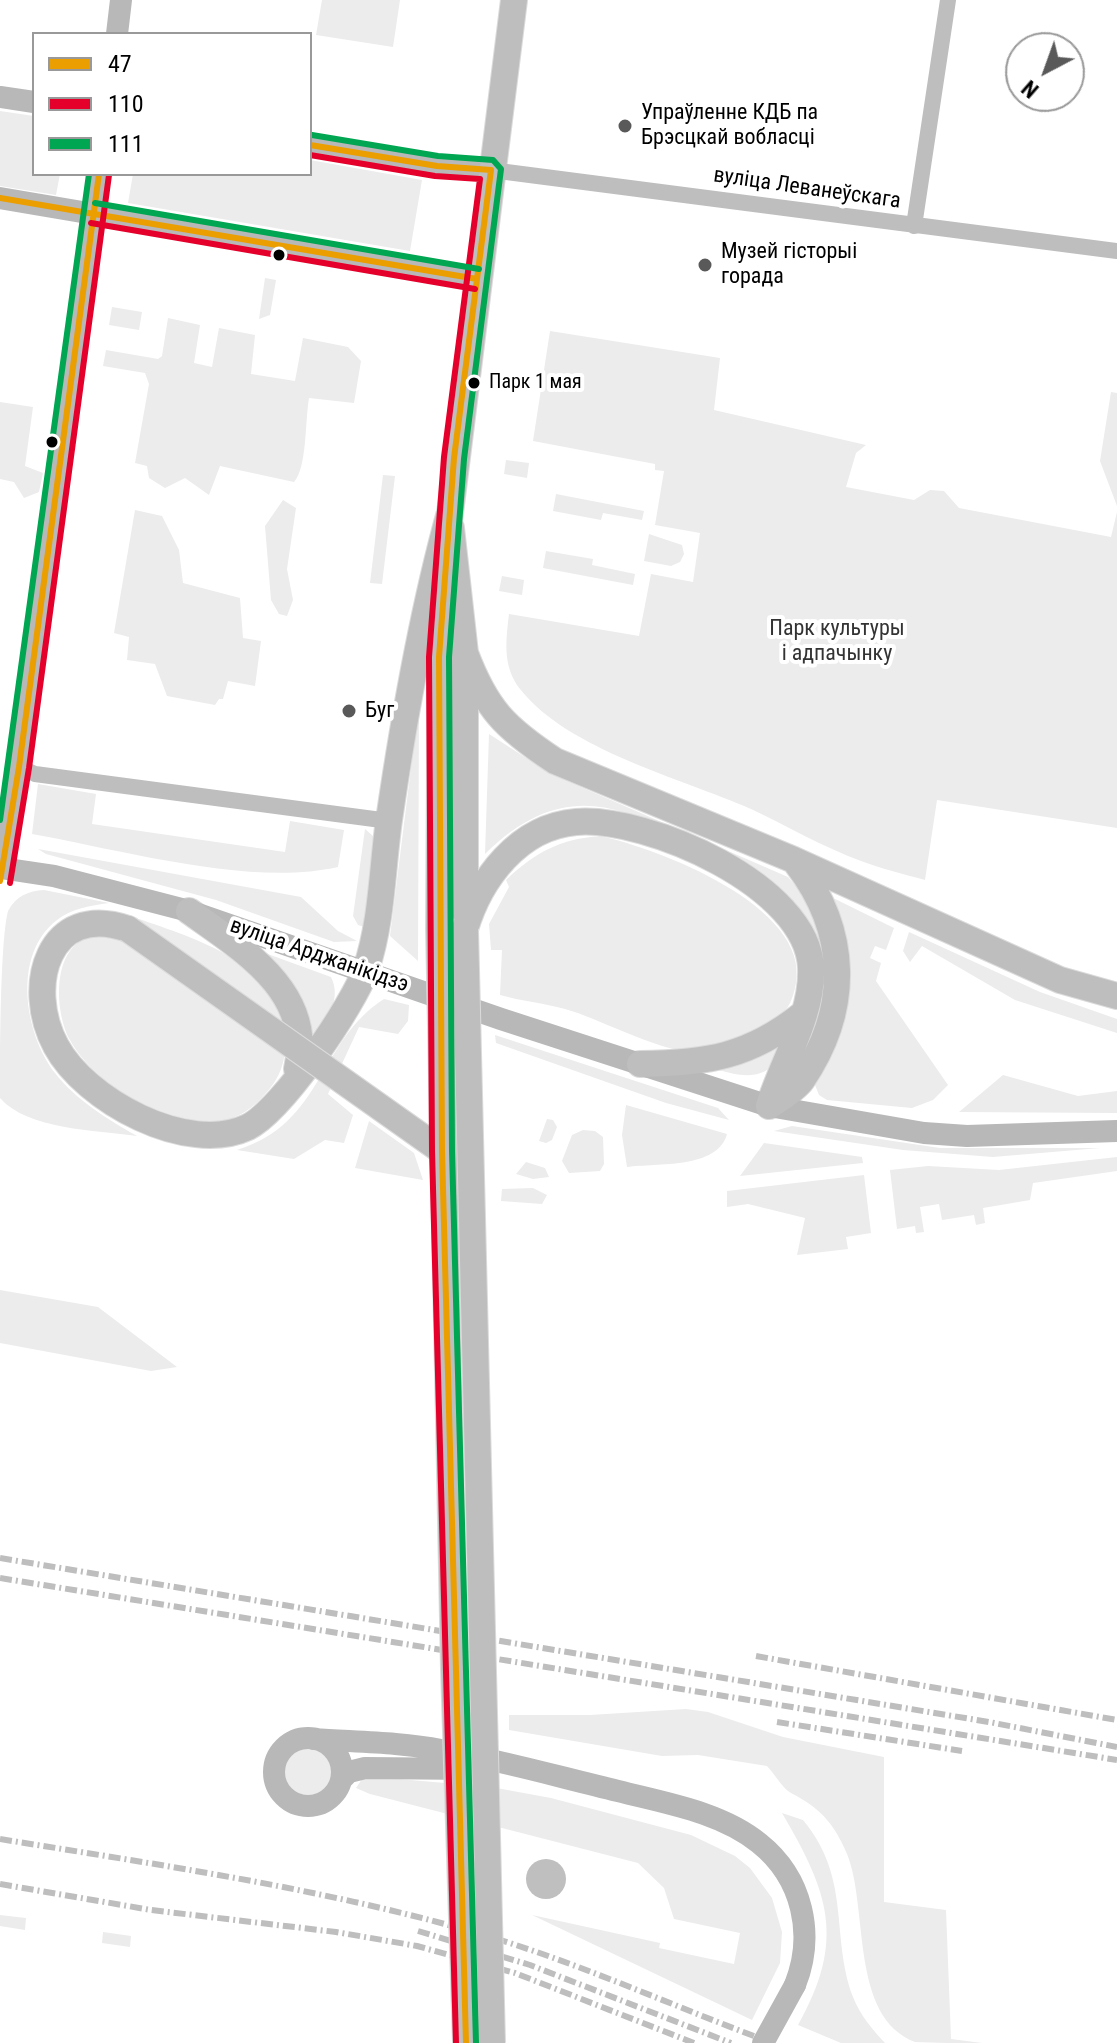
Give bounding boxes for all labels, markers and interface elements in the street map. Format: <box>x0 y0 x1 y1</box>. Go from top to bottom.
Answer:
legend <box>32 32 312 176</box>
north arrow <box>1005 32 1085 112</box>
text: 47 <box>108 50 132 78</box>
text: N <box>1017 75 1044 103</box>
text: 110 <box>108 90 144 118</box>
place label: Упраўленне КДБ па Брэсцкай вобласці <box>641 100 818 152</box>
marker: Упраўленне КДБ па Брэсцкай вобласці <box>616 117 634 135</box>
text: 111 <box>108 130 144 158</box>
street label: вуліца Леванеўскага <box>712 163 902 215</box>
place label: Музей гісторыі горада <box>721 239 857 290</box>
unlabelled marker <box>271 247 287 263</box>
marker: Музей гісторыі горада <box>696 256 714 274</box>
place label: Парк 1 мая <box>489 371 582 395</box>
marker: Парк 1 мая <box>466 375 482 391</box>
unlabelled marker <box>44 434 60 450</box>
park label: Парк культуры і адпачынку <box>769 616 905 668</box>
place label: Буг <box>365 698 394 724</box>
marker: Буг <box>340 702 358 720</box>
street label: вуліца Арджанікідзэ <box>226 913 412 999</box>

